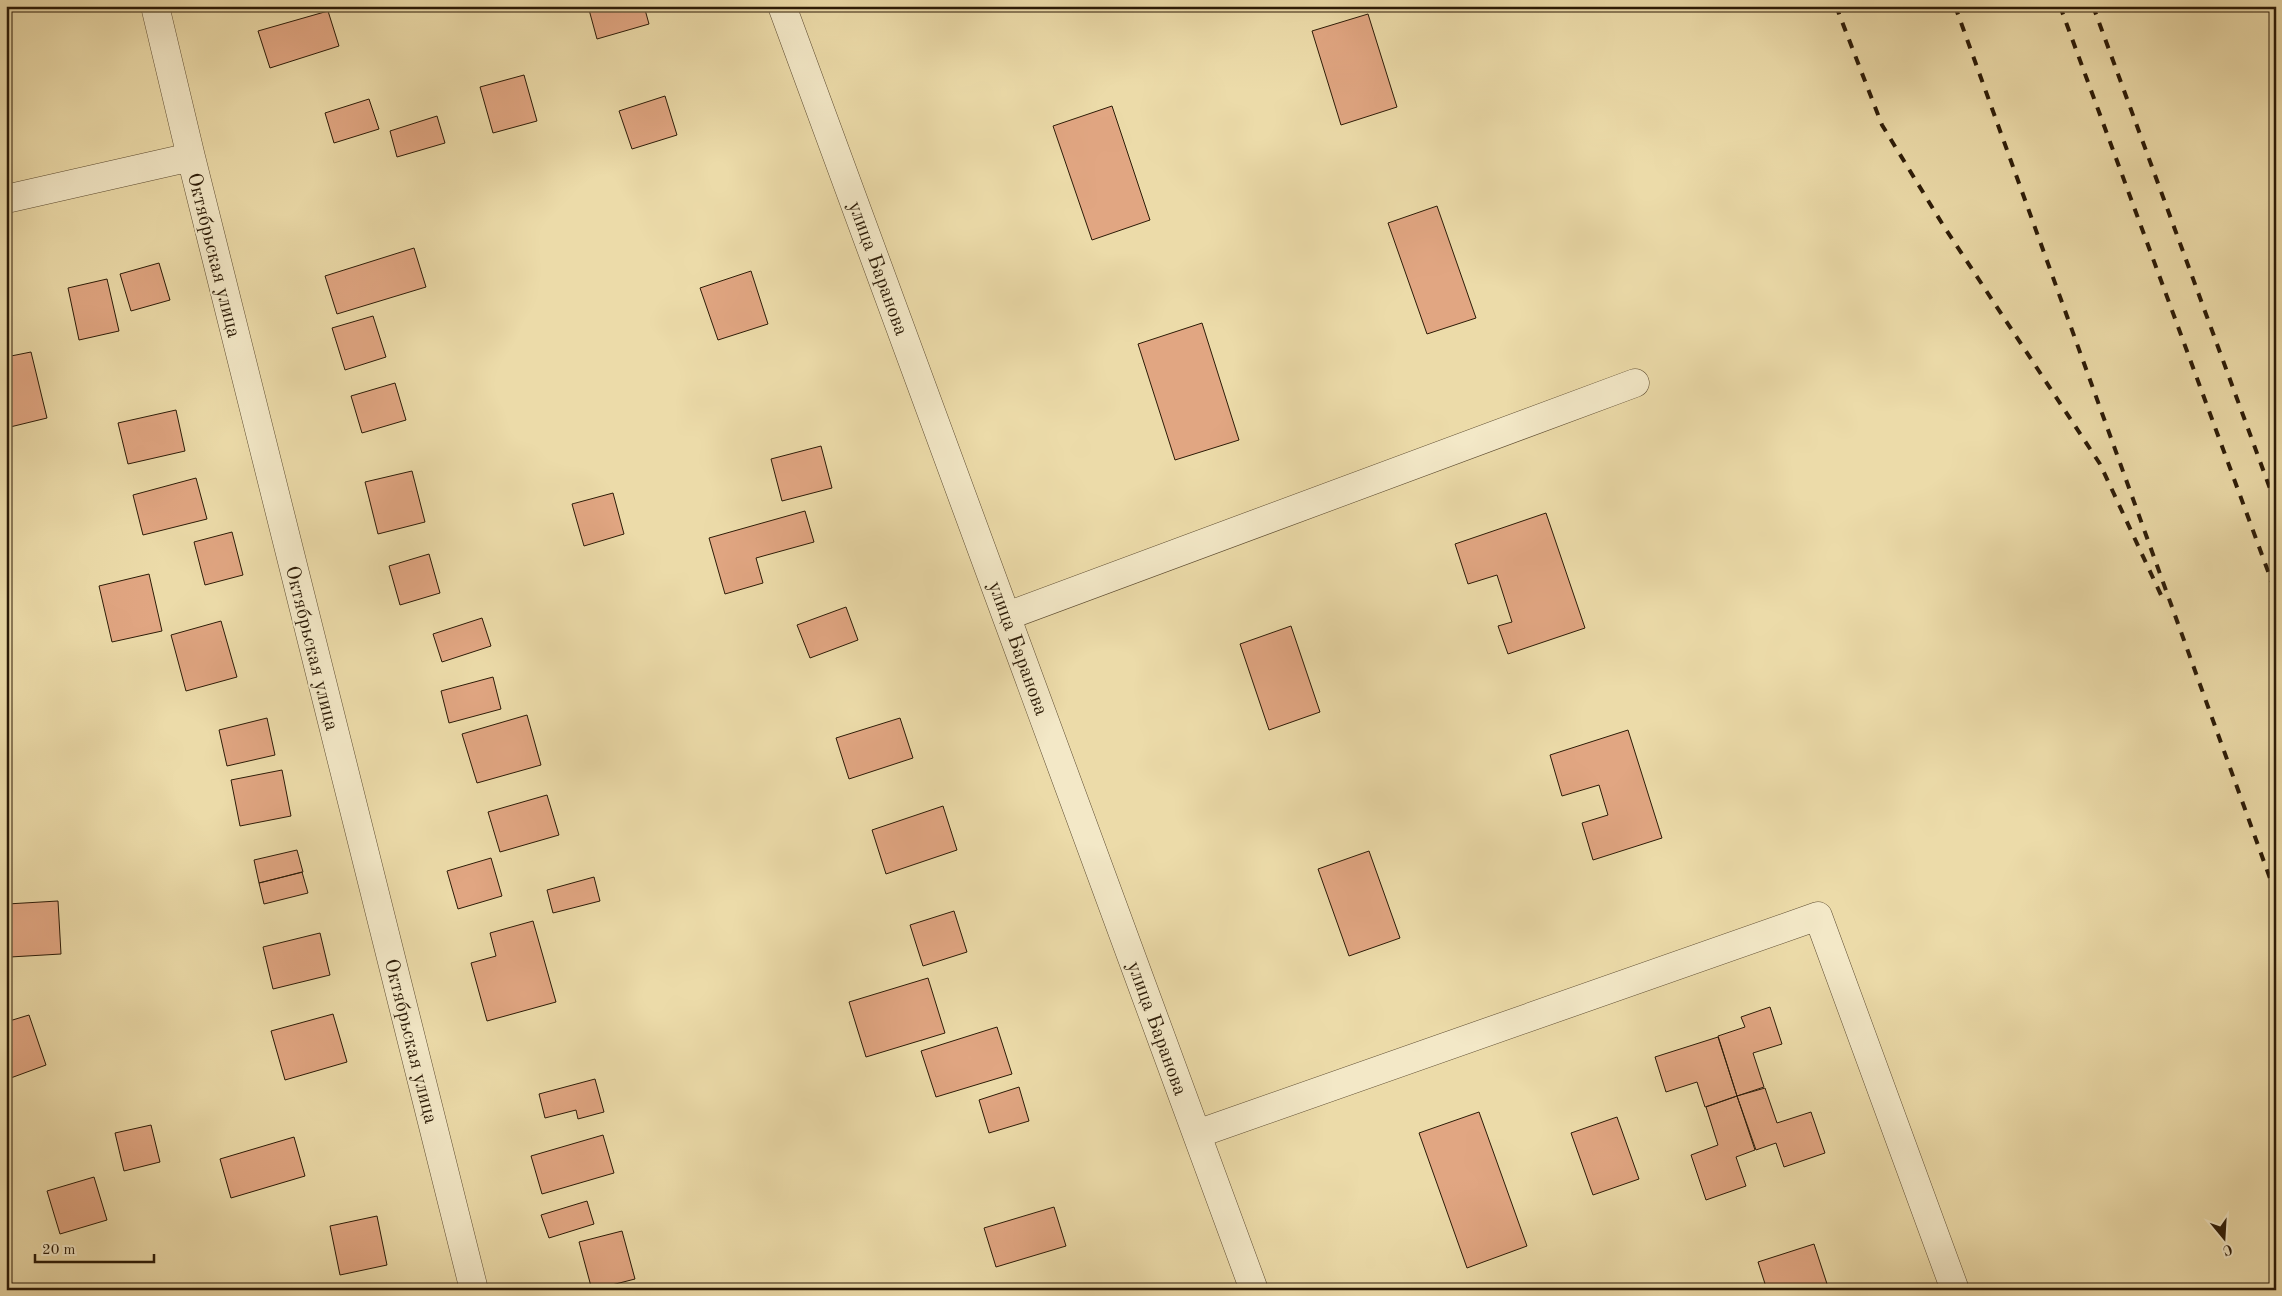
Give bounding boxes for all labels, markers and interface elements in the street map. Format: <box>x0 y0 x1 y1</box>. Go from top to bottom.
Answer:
street label: Октябрьская улица <box>183 171 243 340</box>
street label: улица Баранова <box>844 199 911 339</box>
street label: Октябрьская улица <box>281 564 341 733</box>
street label: улица Баранова <box>984 579 1051 719</box>
street label: Октябрьская улица <box>380 957 440 1126</box>
street label: улица Баранова <box>1123 959 1190 1099</box>
north arrow <box>2200 1214 2250 1264</box>
scale bar <box>35 1231 154 1263</box>
text: С <box>2221 1241 2234 1257</box>
text: 20 m <box>42 1243 76 1258</box>

